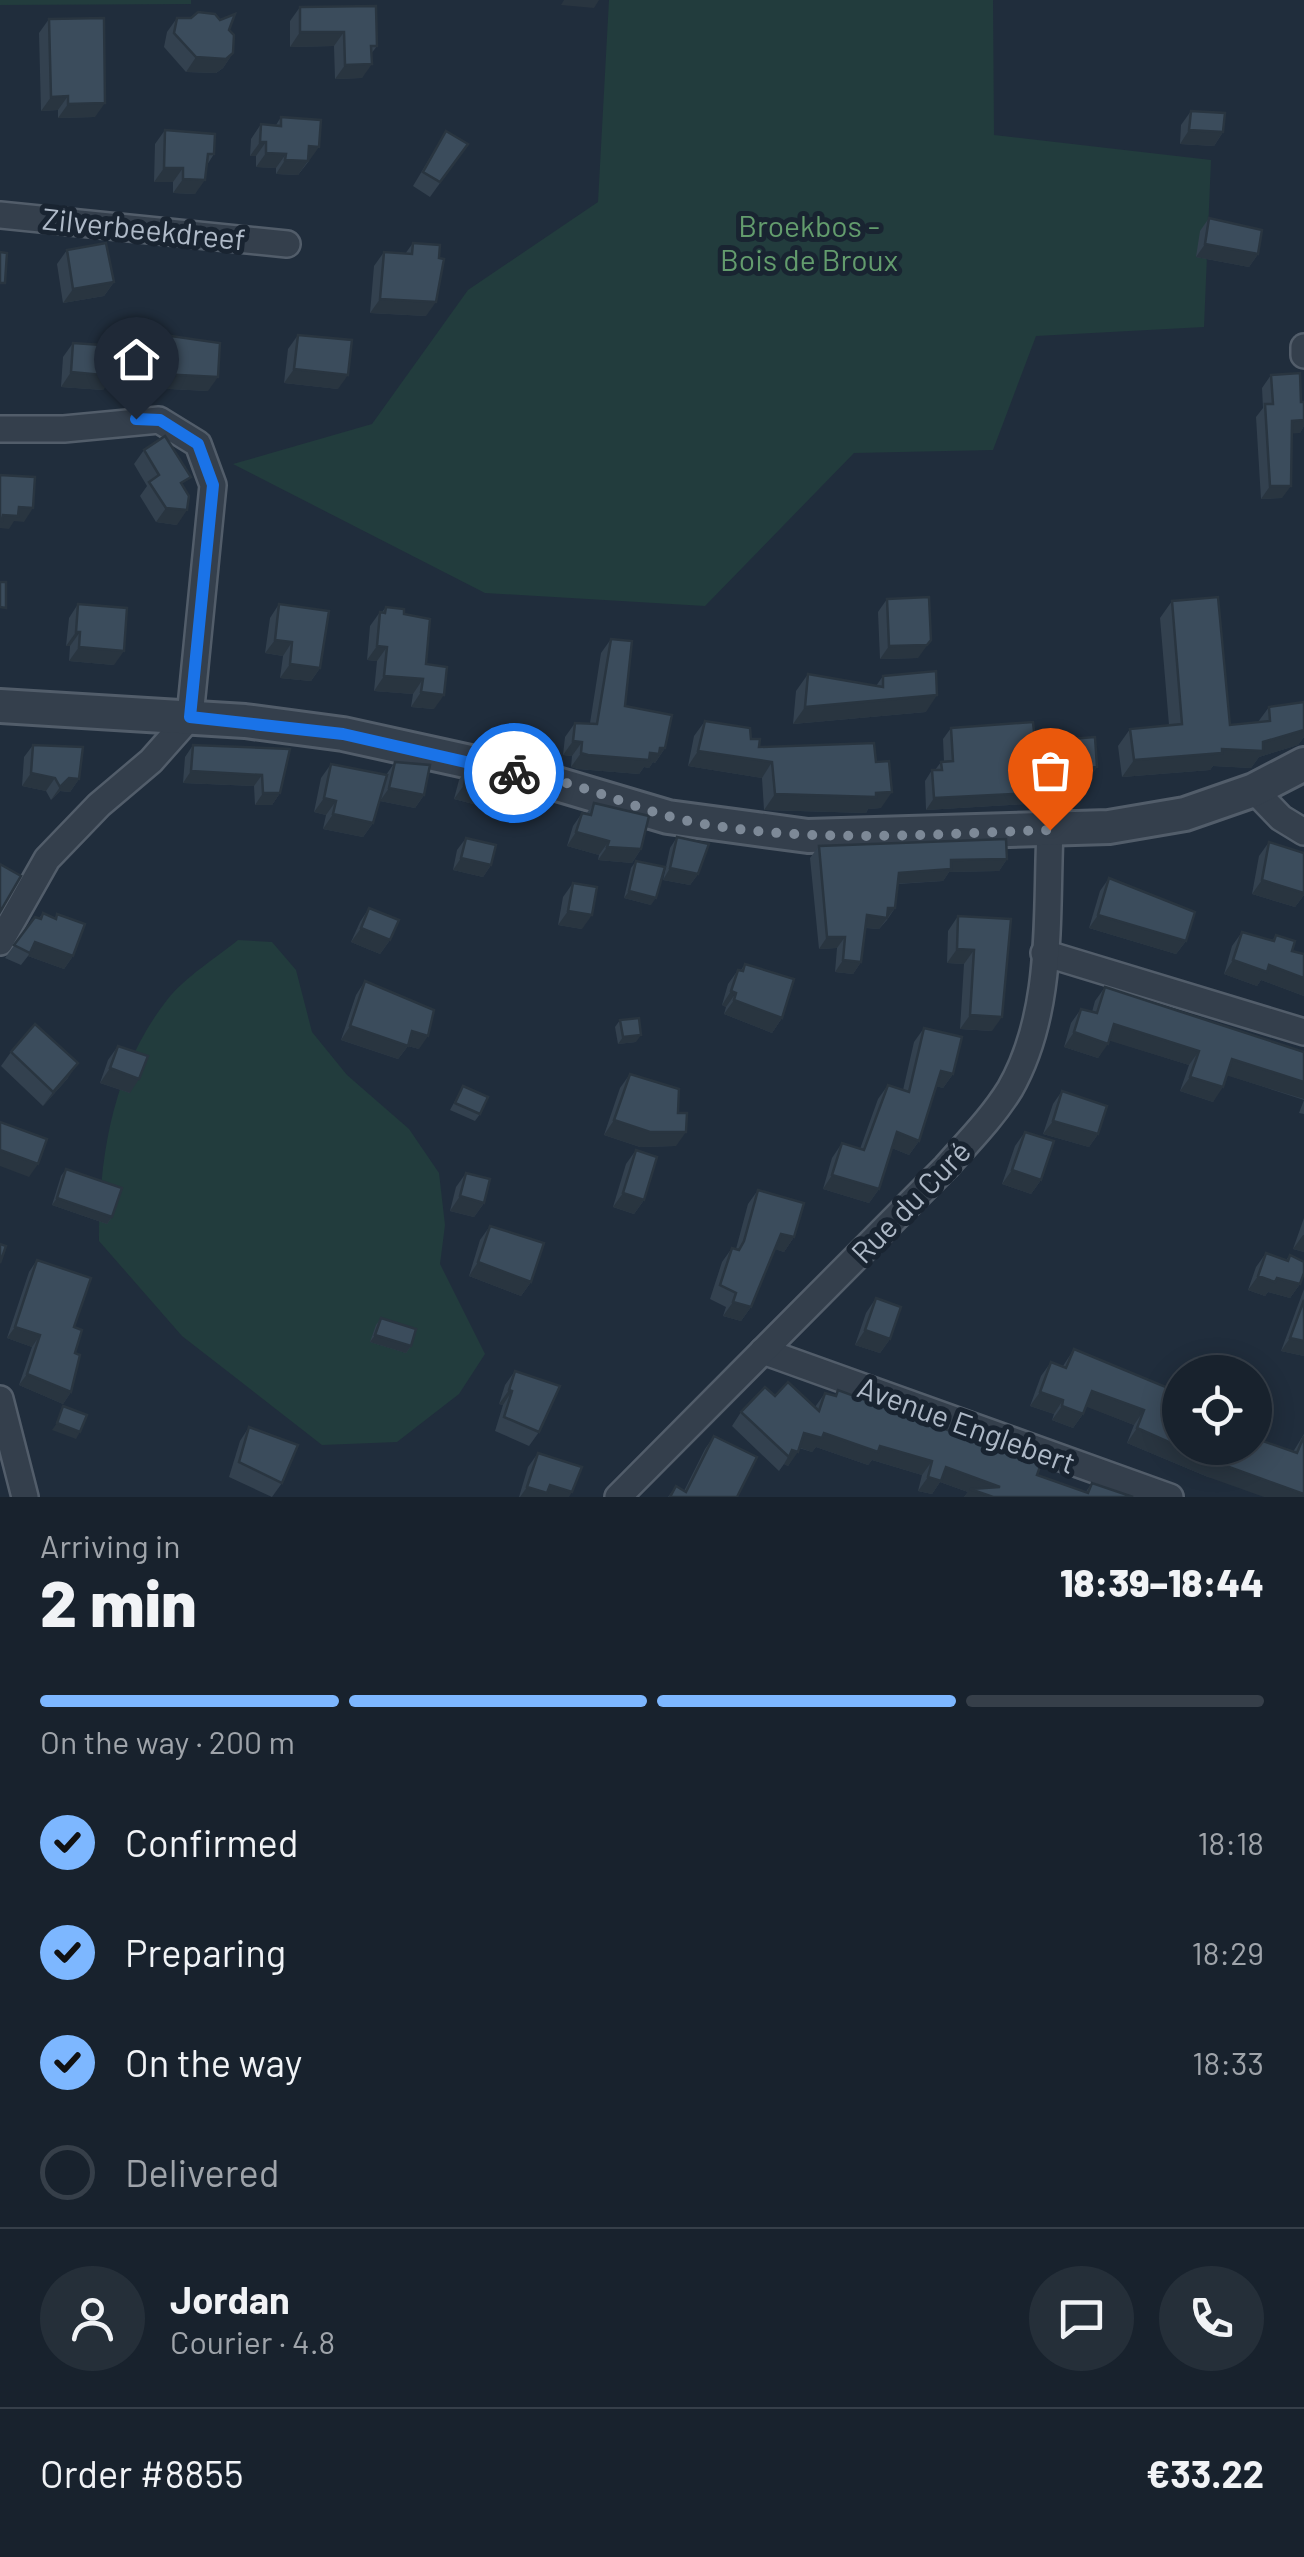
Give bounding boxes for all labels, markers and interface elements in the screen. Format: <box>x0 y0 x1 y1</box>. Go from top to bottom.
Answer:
street label: Zilverbeekdreef <box>41 199 247 257</box>
park label: Broekbos - Bois de Broux <box>720 207 898 277</box>
pin <box>94 317 179 420</box>
icon: home <box>109 332 164 387</box>
courier <box>464 723 564 823</box>
pin <box>1008 728 1093 831</box>
icon: bag <box>1023 743 1078 798</box>
icon: bike <box>487 746 542 801</box>
street label: Rue du Curé <box>843 1132 977 1270</box>
map controls <box>1162 1355 1272 1465</box>
button: locate <box>1162 1355 1272 1465</box>
street label: Avenue Englebert <box>853 1368 1081 1480</box>
text: Arriving in <box>40 1526 180 1564</box>
text: 18:39–18:44 <box>1060 1559 1264 1605</box>
text: 2 min <box>40 1562 197 1640</box>
text: On the way · 200 m <box>40 1722 295 1760</box>
icon: check <box>40 1815 95 1870</box>
text: Confirmed <box>125 1819 298 1865</box>
text: 18:18 <box>1197 1823 1264 1861</box>
icon: check <box>40 1925 95 1980</box>
text: Preparing <box>125 1929 286 1975</box>
text: 18:29 <box>1191 1933 1264 1971</box>
icon: check <box>40 2035 95 2090</box>
text: On the way <box>125 2039 302 2085</box>
text: 18:33 <box>1192 2043 1264 2081</box>
text: Delivered <box>125 2149 279 2195</box>
button: person <box>40 2266 145 2371</box>
button: chat <box>1029 2266 1134 2371</box>
button: phone <box>1159 2266 1264 2371</box>
text: Jordan <box>170 2276 290 2322</box>
text: Courier · 4.8 <box>170 2322 335 2360</box>
text: Order #8855 <box>40 2450 243 2496</box>
text: €33.22 <box>1146 2450 1264 2496</box>

